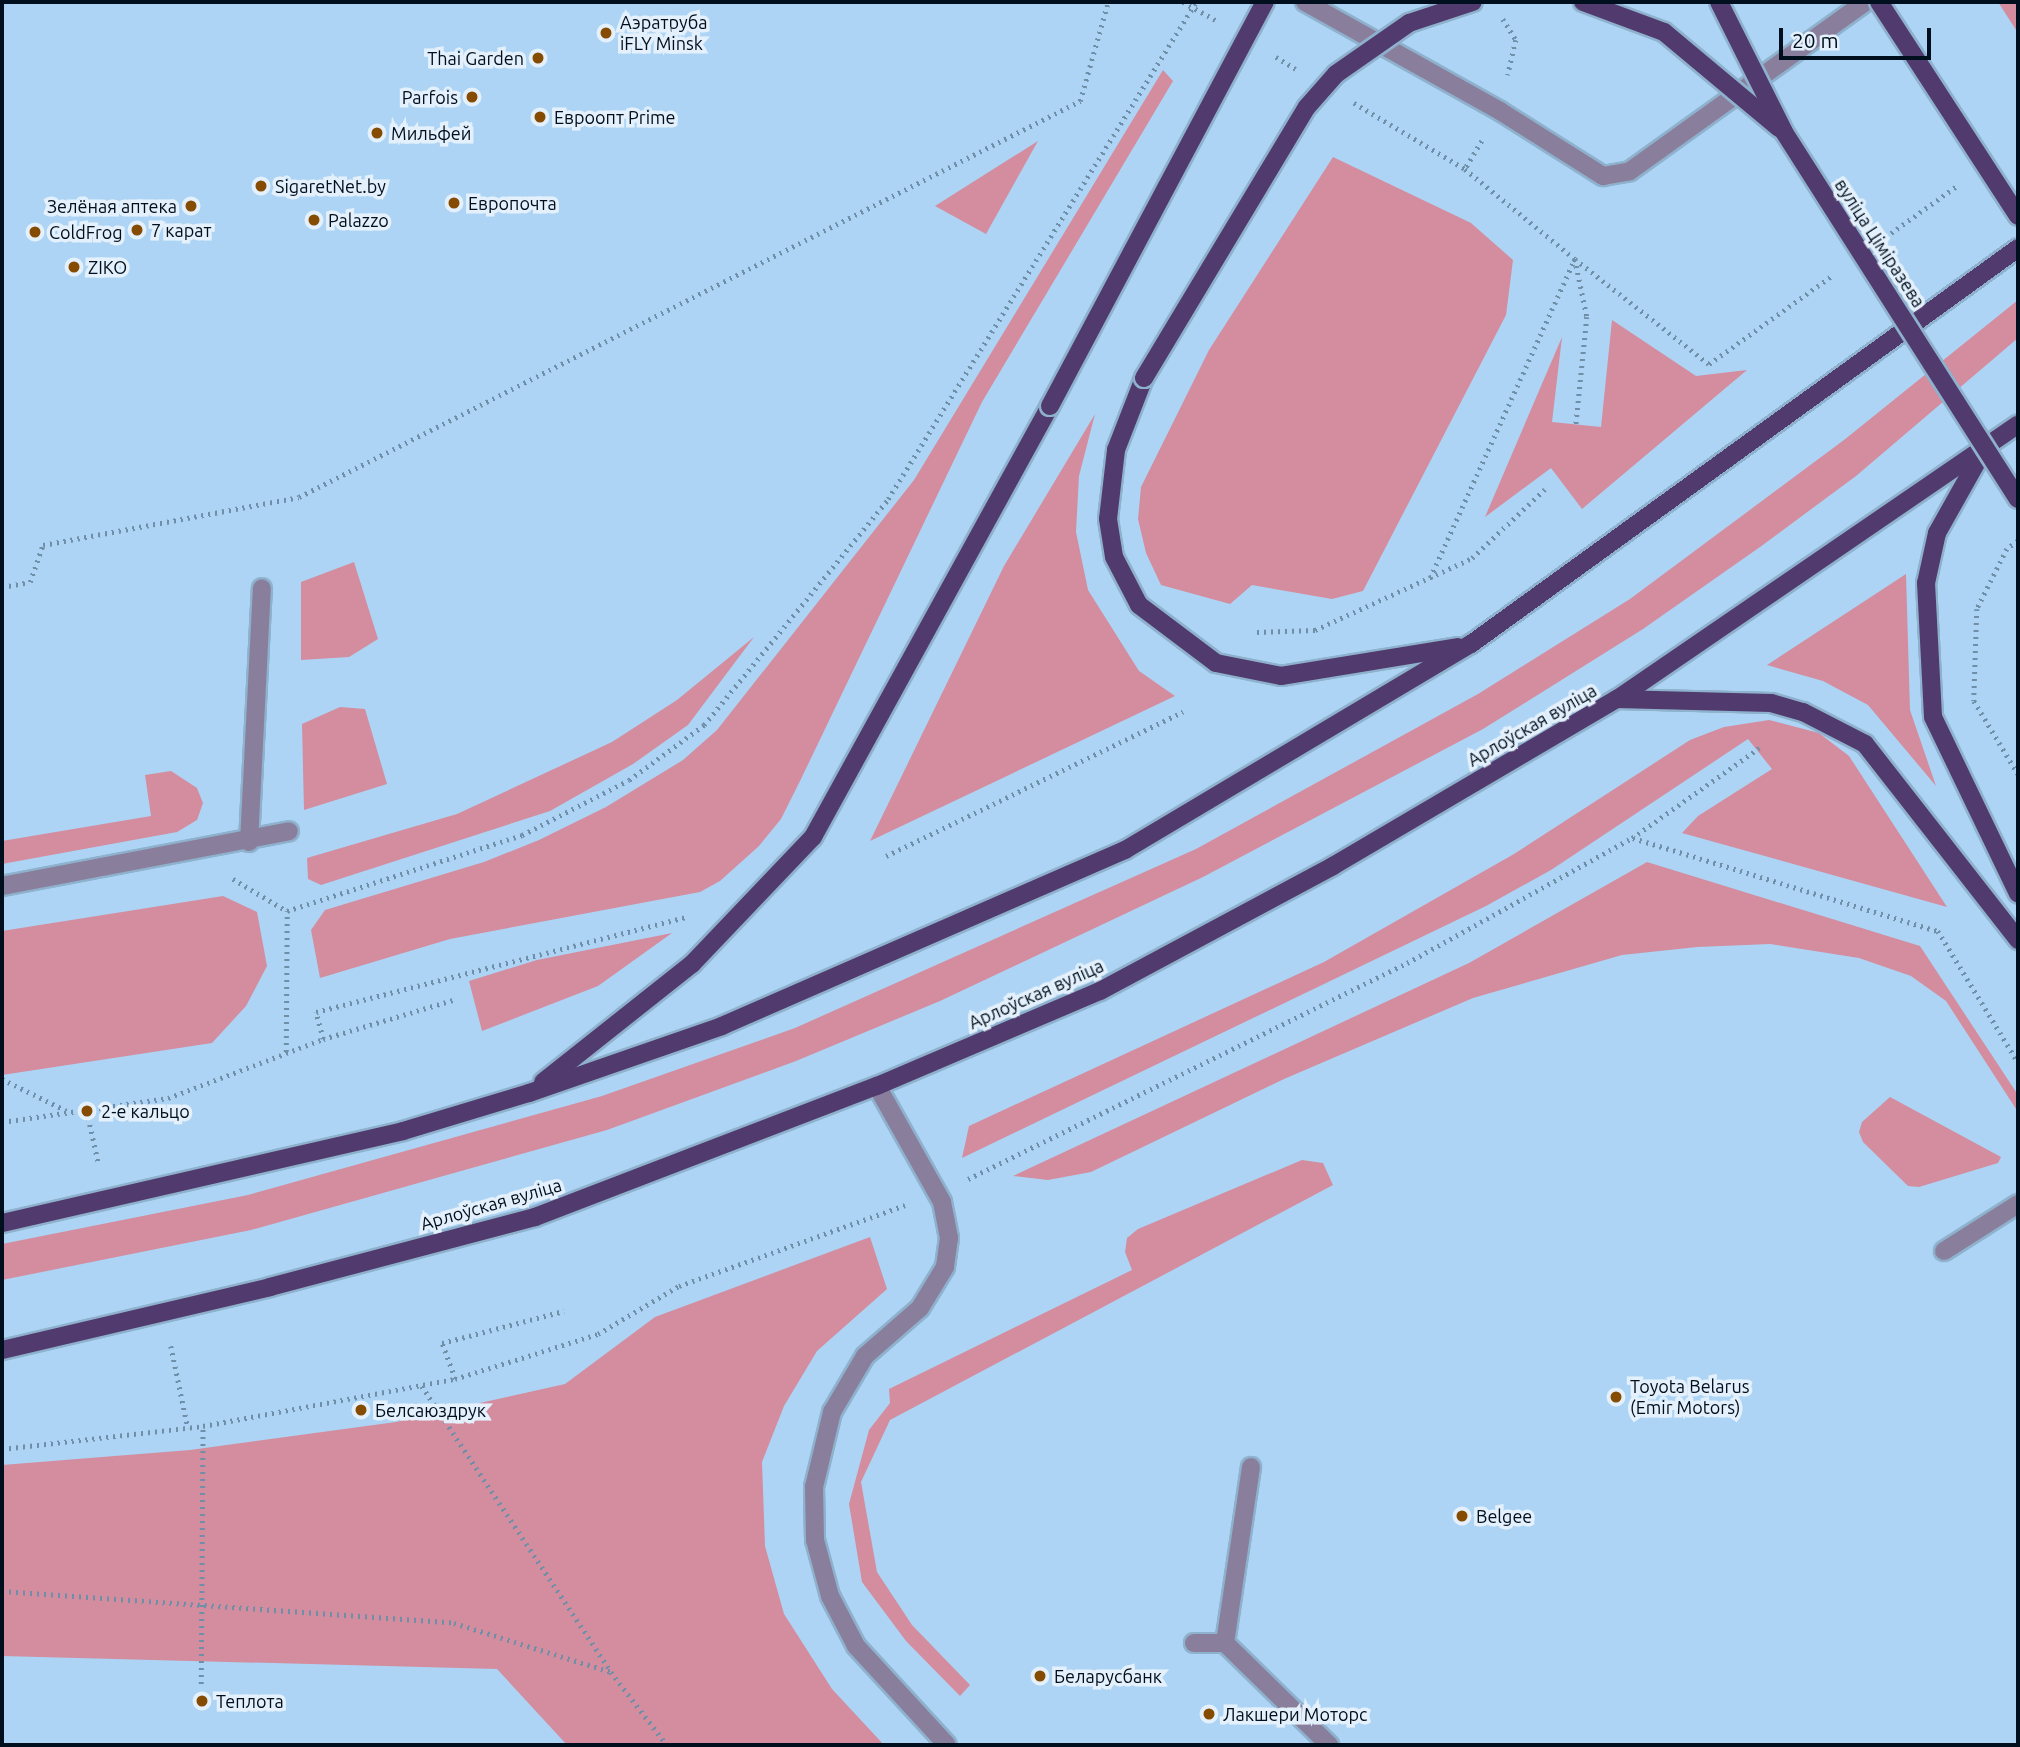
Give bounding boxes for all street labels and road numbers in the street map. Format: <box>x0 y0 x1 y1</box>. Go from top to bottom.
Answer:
street label: вуліца Ціміразева <box>1830 175 1930 311</box>
street label: Арлоўская вуліца <box>1464 679 1600 771</box>
street label: Арлоўская вуліца <box>965 955 1107 1033</box>
street label: Арлоўская вуліца <box>418 1174 564 1234</box>

